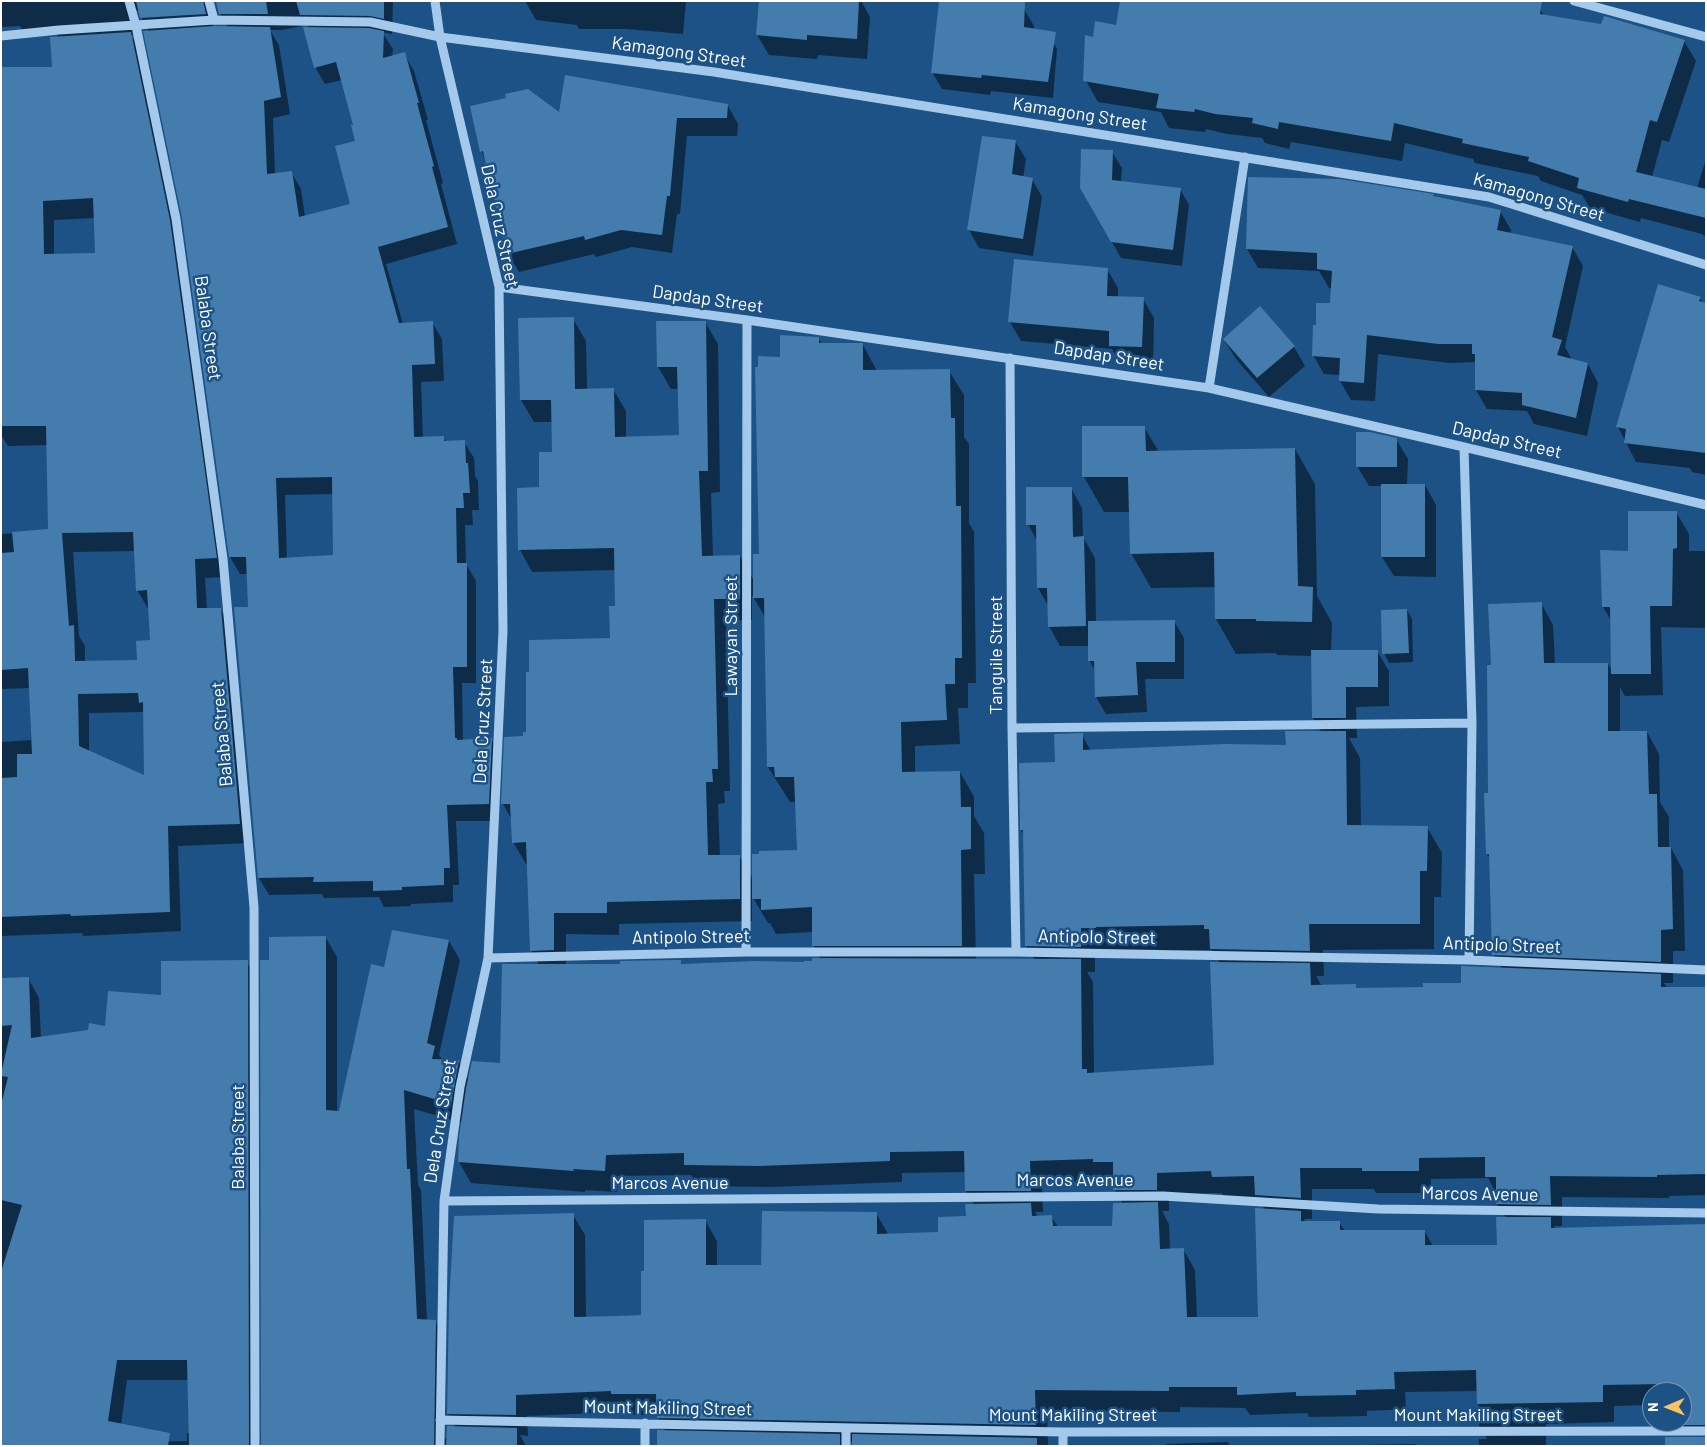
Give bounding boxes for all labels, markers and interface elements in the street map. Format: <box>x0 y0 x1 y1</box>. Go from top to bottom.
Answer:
street label: Kamagong Street <box>610 32 748 72</box>
street label: Kamagong Street <box>1011 93 1149 135</box>
street label: Dela Cruz Street <box>476 162 524 290</box>
street label: Kamagong Street <box>1471 168 1607 226</box>
street label: Balaba Street <box>190 274 226 382</box>
street label: Dapdap Street <box>651 281 765 317</box>
street label: Dapdap Street <box>1052 337 1166 375</box>
street label: Dapdap Street <box>1450 417 1564 463</box>
street label: Lawayan Street <box>720 576 742 696</box>
street label: Tanguile Street <box>985 595 1007 715</box>
street label: Dela Cruz Street <box>469 658 497 784</box>
street label: Balaba Street <box>207 681 237 787</box>
street label: Antipolo Street <box>632 925 750 949</box>
street label: Antipolo Street <box>1038 925 1156 949</box>
street label: Antipolo Street <box>1443 932 1561 958</box>
street label: Dela Cruz Street <box>420 1057 460 1185</box>
street label: Balaba Street <box>227 1084 249 1190</box>
street label: Marcos Avenue <box>1016 1169 1134 1191</box>
street label: Marcos Avenue <box>611 1172 729 1194</box>
street label: Marcos Avenue <box>1421 1182 1539 1206</box>
north arrow <box>1642 1382 1692 1432</box>
street label: Mount Makiling Street <box>583 1396 753 1420</box>
text: N <box>1644 1402 1661 1412</box>
street label: Mount Makiling Street <box>989 1404 1157 1426</box>
street label: Mount Makiling Street <box>1394 1404 1562 1426</box>

